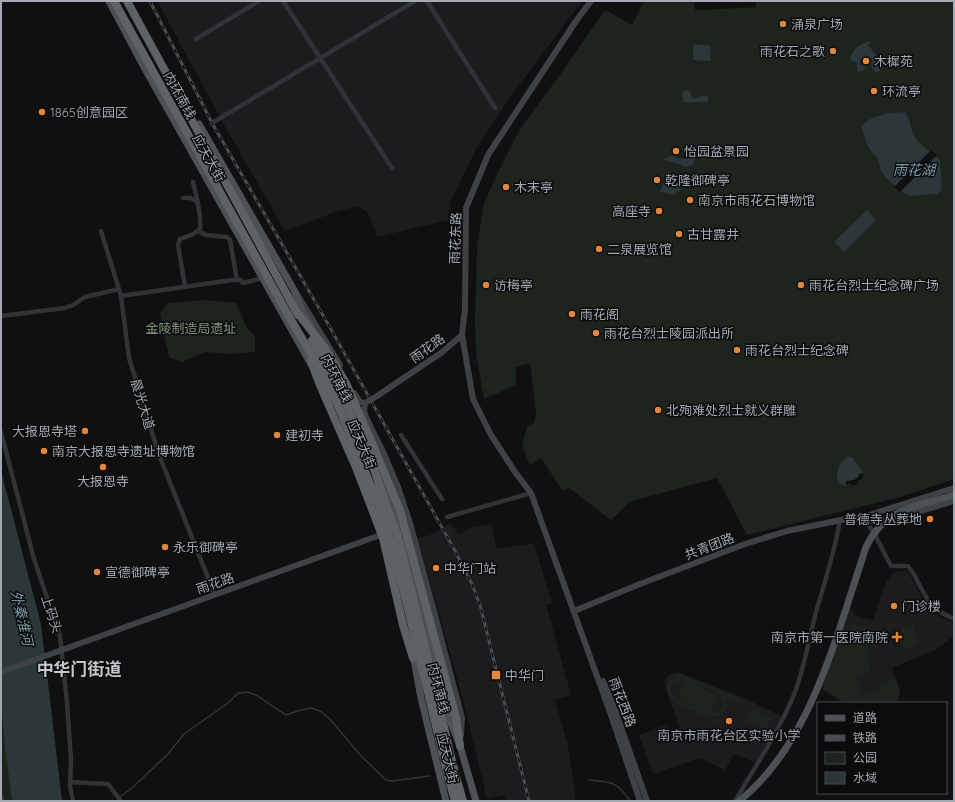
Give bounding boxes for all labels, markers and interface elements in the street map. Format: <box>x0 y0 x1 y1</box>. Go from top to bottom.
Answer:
place label: 涌泉广场 <box>791 16 843 32</box>
marker: 涌泉广场 <box>778 19 788 29</box>
place label: 雨花石之歌 <box>760 43 825 59</box>
marker: 雨花石之歌 <box>828 46 838 56</box>
place label: 木樨苑 <box>874 53 913 69</box>
marker: 木樨苑 <box>861 56 871 66</box>
street label: 内环南线 <box>160 68 200 122</box>
place label: 环流亭 <box>882 83 921 99</box>
marker: 环流亭 <box>869 86 879 96</box>
place label: 1865创意园区 <box>50 104 128 120</box>
marker: 1865创意园区 <box>37 107 47 117</box>
street label: 应天大街 <box>189 131 229 185</box>
place label: 怡园盆景园 <box>684 143 749 159</box>
marker: 怡园盆景园 <box>671 146 681 156</box>
water label: 雨花湖 <box>893 161 937 179</box>
place label: 乾隆御碑亭 <box>665 172 730 188</box>
marker: 乾隆御碑亭 <box>652 175 662 185</box>
place label: 木末亭 <box>514 179 553 195</box>
marker: 木末亭 <box>501 182 511 192</box>
place label: 南京市雨花石博物馆 <box>698 192 815 208</box>
marker: 南京市雨花石博物馆 <box>685 195 695 205</box>
place label: 高座寺 <box>612 203 651 219</box>
marker: 高座寺 <box>654 206 664 216</box>
street label: 雨花东路 <box>446 212 464 264</box>
place label: 古甘露井 <box>687 226 739 242</box>
marker: 古甘露井 <box>674 229 684 239</box>
place label: 二泉展览馆 <box>607 241 672 257</box>
marker: 二泉展览馆 <box>594 244 604 254</box>
place label: 访梅亭 <box>494 277 533 293</box>
place label: 雨花台烈士纪念碑广场 <box>809 277 939 293</box>
marker: 访梅亭 <box>481 280 491 290</box>
marker: 雨花台烈士纪念碑广场 <box>796 280 806 290</box>
place label: 雨花阁 <box>580 306 619 322</box>
marker: 雨花阁 <box>567 309 577 319</box>
park label: 金陵制造局遗址 <box>145 320 237 336</box>
place label: 雨花台烈士陵园派出所 <box>604 325 734 341</box>
marker: 雨花台烈士陵园派出所 <box>591 328 601 338</box>
street label: 雨花路 <box>407 330 447 366</box>
place label: 雨花台烈士纪念碑 <box>745 342 849 358</box>
marker: 雨花台烈士纪念碑 <box>732 345 742 355</box>
street label: 内环南线 <box>318 351 356 405</box>
street label: 晨光大道 <box>128 377 158 431</box>
place label: 北殉难处烈士就义群雕 <box>666 402 796 418</box>
marker: 北殉难处烈士就义群雕 <box>653 405 663 415</box>
street label: 应天大街 <box>344 417 380 471</box>
place label: 大报恩寺塔 <box>12 423 77 439</box>
marker: 大报恩寺塔 <box>80 426 90 436</box>
place label: 建初寺 <box>285 427 324 443</box>
marker: 建初寺 <box>272 430 282 440</box>
place label: 南京大报恩寺遗址博物馆 <box>52 443 195 459</box>
marker: 南京大报恩寺遗址博物馆 <box>39 446 49 456</box>
marker: 大报恩寺 <box>98 462 108 472</box>
place label: 大报恩寺 <box>77 473 129 489</box>
place label: 普德寺丛葬地 <box>844 511 922 527</box>
marker: 普德寺丛葬地 <box>925 514 935 524</box>
street label: 共青团路 <box>682 529 736 563</box>
place label: 永乐御碑亭 <box>173 539 238 555</box>
marker: 永乐御碑亭 <box>160 542 170 552</box>
place label: 中华门站 <box>444 560 496 576</box>
marker: 中华门站 <box>431 563 441 573</box>
place label: 宣德御碑亭 <box>105 564 170 580</box>
marker: 宣德御碑亭 <box>92 567 102 577</box>
street label: 雨花路 <box>194 569 236 597</box>
water label: 外秦淮河 <box>7 589 38 650</box>
street label: 上码头 <box>38 593 66 635</box>
place label: 门诊楼 <box>902 598 941 614</box>
marker: 门诊楼 <box>889 601 899 611</box>
place label: 南京市第一医院南院 <box>771 629 888 645</box>
marker: 南京市第一医院南院 <box>891 631 903 643</box>
district label: 中华门街道 <box>37 658 122 679</box>
street label: 内环南线 <box>425 661 453 715</box>
place label: 中华门 <box>505 667 544 683</box>
marker: 中华门 <box>490 669 502 681</box>
street label: 雨花西路 <box>606 675 640 729</box>
legend <box>817 702 947 794</box>
text: 道路 <box>853 710 877 725</box>
marker: 南京市雨花台区实验小学 <box>724 716 734 726</box>
place label: 南京市雨花台区实验小学 <box>657 727 801 743</box>
text: 铁路 <box>853 730 877 745</box>
street label: 应天大街 <box>434 731 462 785</box>
text: 公园 <box>853 750 877 765</box>
text: 水域 <box>853 770 877 785</box>

